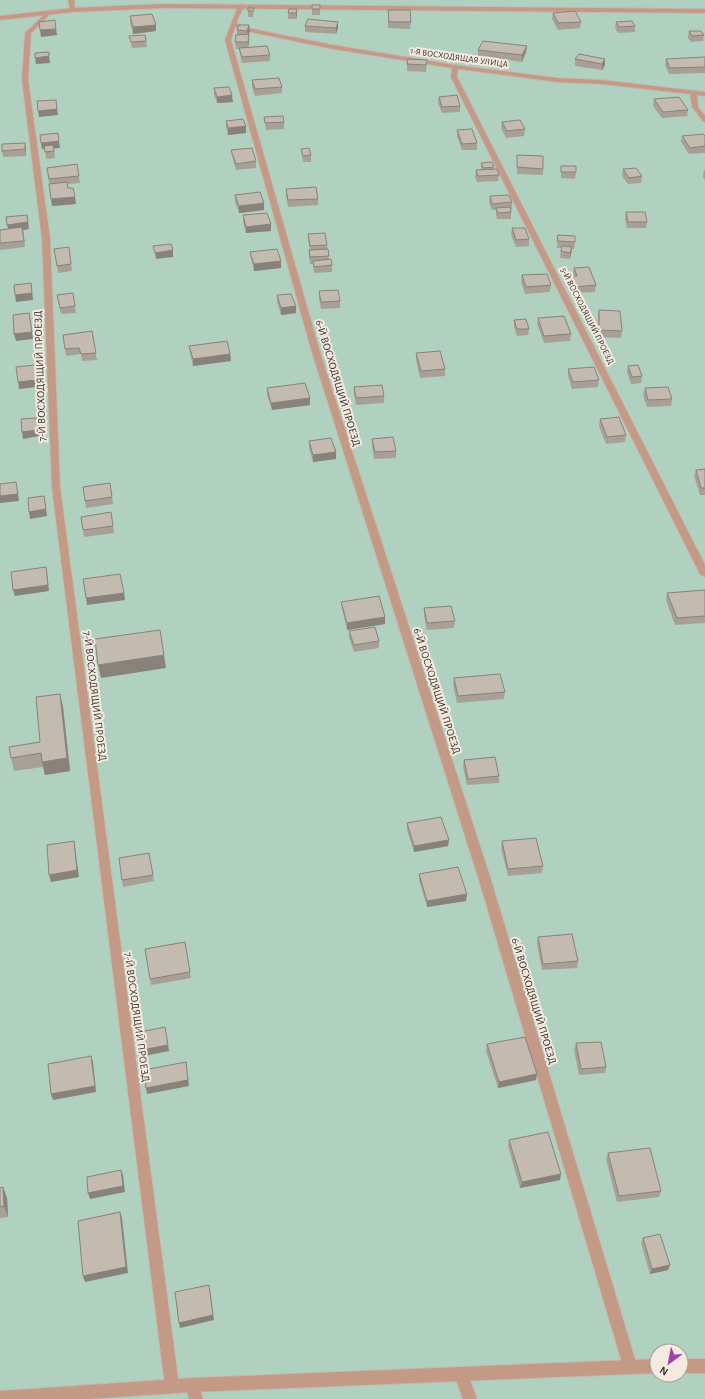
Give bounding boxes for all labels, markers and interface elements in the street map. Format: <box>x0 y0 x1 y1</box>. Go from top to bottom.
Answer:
street label: 1-Я ВОСХОДЯЩАЯ УЛИЦА <box>410 47 509 69</box>
street label: 5-Й ВОСХОДЯЩИЙ ПРОЕЗД <box>559 266 615 366</box>
street label: 7-Й ВОСХОДЯЩИЙ ПРОЕЗД <box>32 310 48 442</box>
street label: 6-Й ВОСХОДЯЩИЙ ПРОЕЗД <box>314 319 362 447</box>
street label: 6-Й ВОСХОДЯЩИЙ ПРОЕЗД <box>411 627 463 755</box>
street label: 7-Й ВОСХОДЯЩИЙ ПРОЕЗД <box>82 630 108 762</box>
street label: 6-Й ВОСХОДЯЩИЙ ПРОЕЗД <box>510 937 558 1065</box>
street label: 7-Й ВОСХОДЯЩИЙ ПРОЕЗД <box>122 951 152 1083</box>
north arrow <box>649 1343 689 1383</box>
text: N <box>658 1364 670 1378</box>

